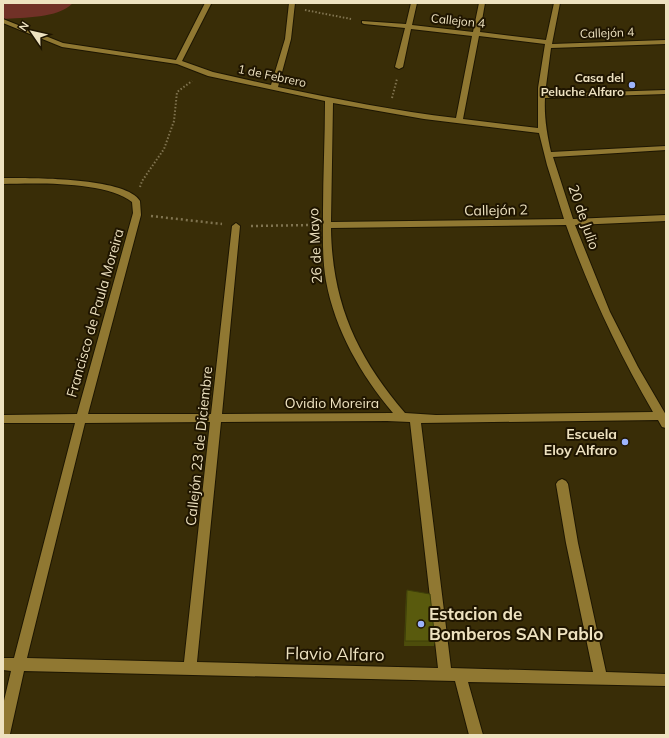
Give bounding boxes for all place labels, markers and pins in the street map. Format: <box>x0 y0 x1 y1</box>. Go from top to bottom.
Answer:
place label: Casa del Peluche Alfaro <box>541 70 624 99</box>
marker: Casa del Peluche Alfaro <box>627 80 637 90</box>
place label: Escuela Eloy Alfaro <box>544 425 617 459</box>
marker: Escuela Eloy Alfaro <box>620 437 630 447</box>
place label: Estacion de Bomberos SAN Pablo <box>429 603 603 644</box>
marker: Estacion de Bomberos SAN Pablo <box>416 619 426 629</box>

